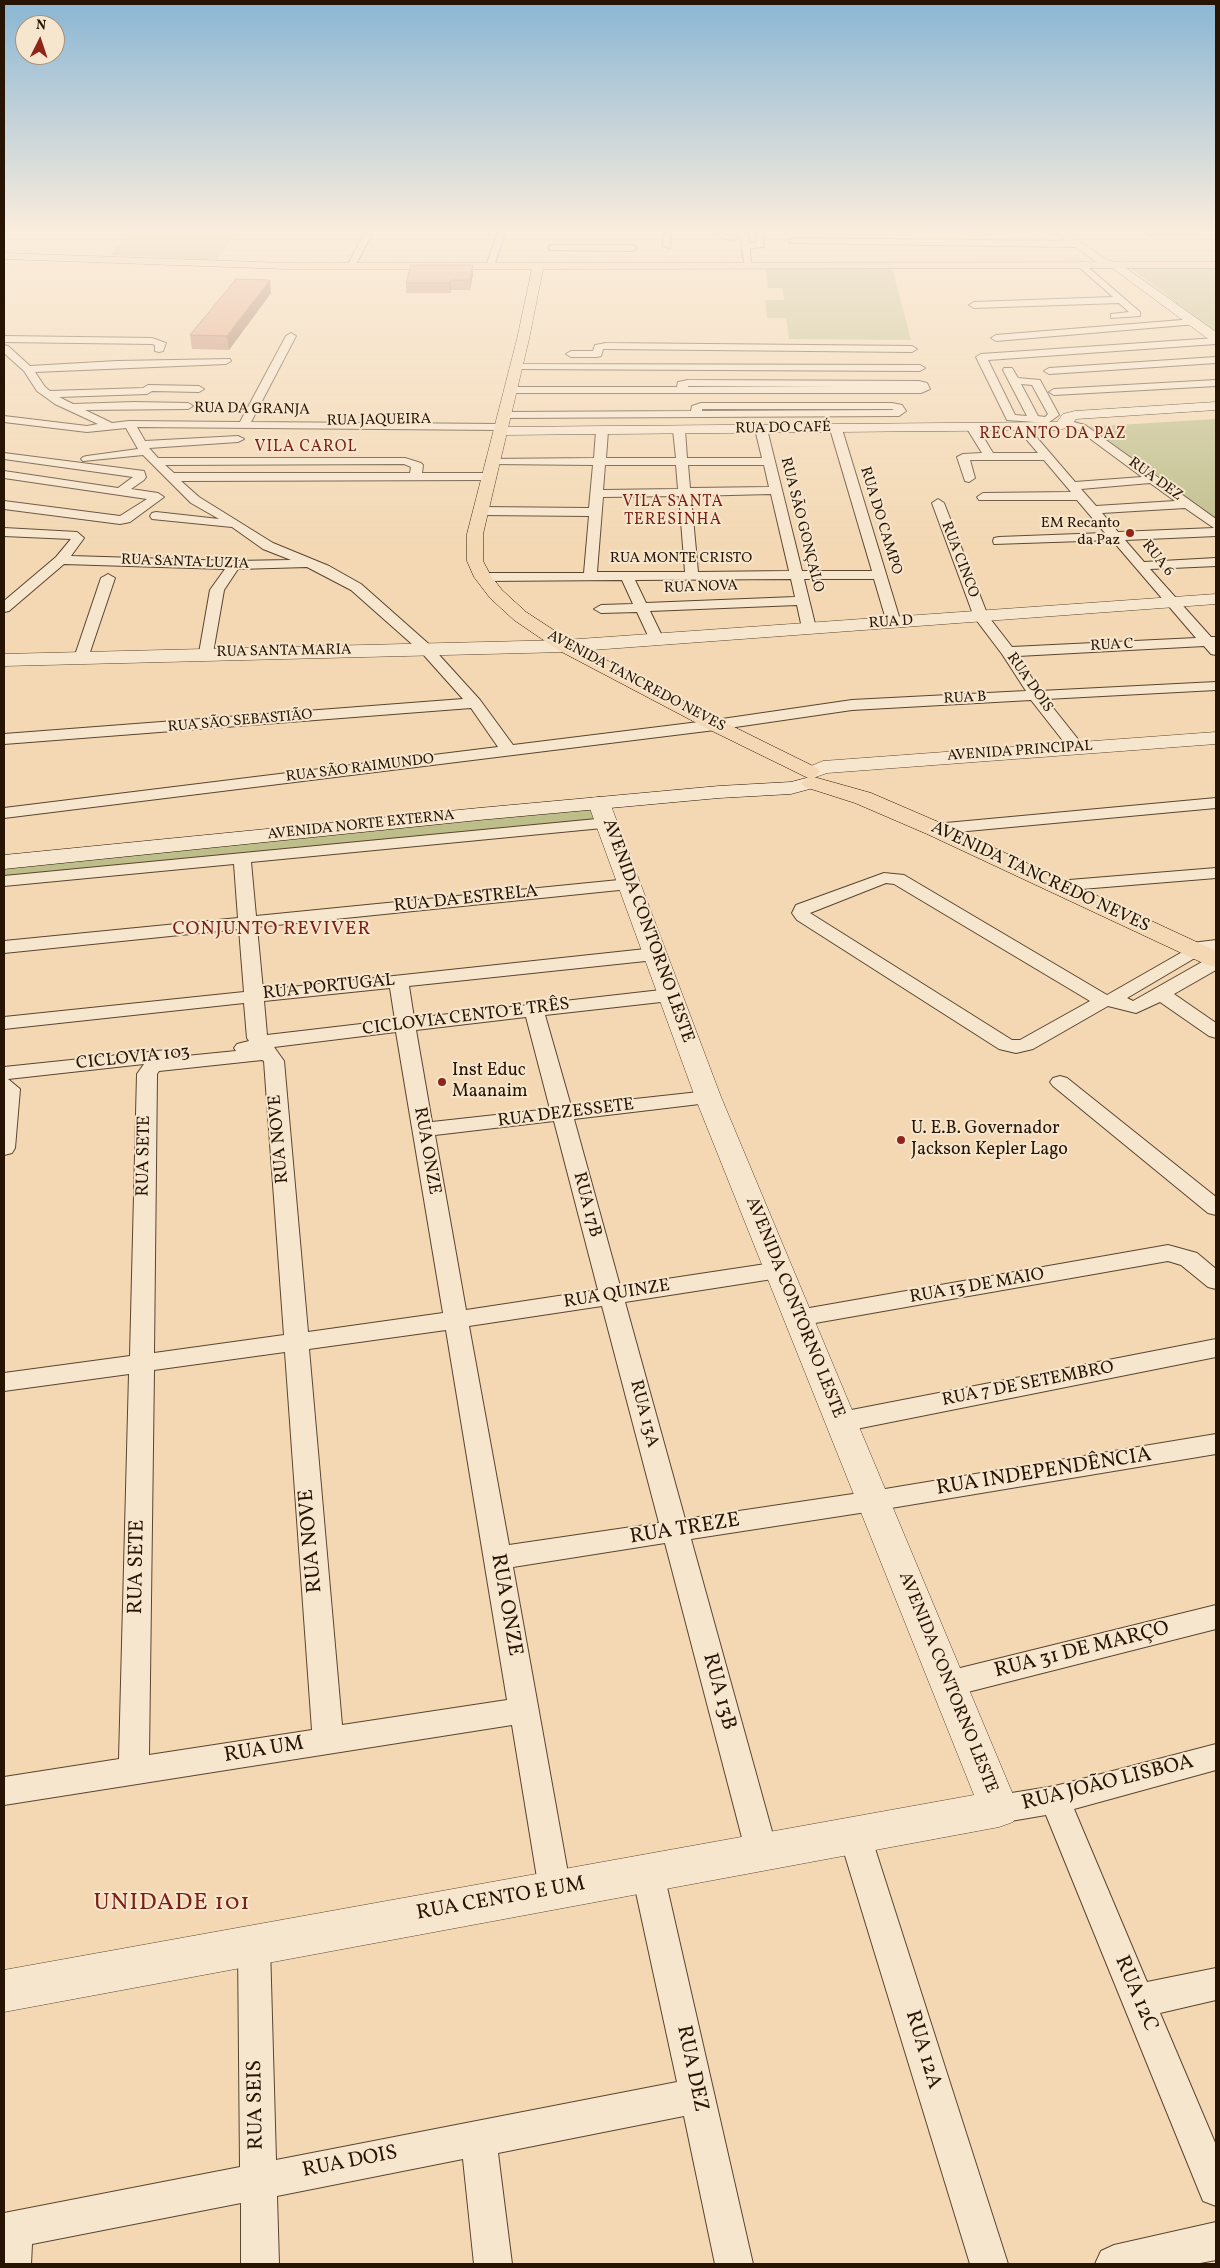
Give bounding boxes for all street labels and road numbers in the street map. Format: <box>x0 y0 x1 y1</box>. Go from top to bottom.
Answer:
street label: RUA DA GRANJA <box>194 400 310 420</box>
street label: RUA JAQUEIRA <box>326 411 432 431</box>
street label: RUA DO CAFÉ <box>735 419 831 439</box>
street label: RUA DEZ <box>1124 454 1186 506</box>
street label: RUA SÃO GONÇALO <box>776 456 826 594</box>
street label: RUA DO CAMPO <box>855 465 905 577</box>
street label: RUA CINCO <box>936 519 982 601</box>
street label: RUA 6 <box>1137 537 1177 581</box>
street label: RUA MONTE CRISTO <box>610 550 752 568</box>
street label: RUA SANTA LUZIA <box>120 552 250 574</box>
street label: RUA NOVA <box>664 578 738 598</box>
street label: RUA D <box>868 612 914 634</box>
street label: AVENIDA TANCREDO NEVES <box>544 627 728 737</box>
street label: RUA C <box>1090 636 1134 656</box>
street label: RUA SANTA MARIA <box>216 642 352 662</box>
street label: RUA DOIS <box>1002 650 1056 716</box>
street label: RUA B <box>943 689 987 709</box>
street label: RUA SÃO SEBASTIÃO <box>167 707 313 737</box>
street label: AVENIDA PRINCIPAL <box>947 738 1093 766</box>
street label: RUA SÃO RAIMUNDO <box>285 751 435 787</box>
street label: AVENIDA NORTE EXTERNA <box>267 807 455 845</box>
street label: AVENIDA CONTORNO LESTE <box>596 816 698 1046</box>
street label: AVENIDA TANCREDO NEVES <box>927 818 1153 938</box>
street label: RUA DA ESTRELA <box>393 882 539 918</box>
street label: RUA PORTUGAL <box>262 970 396 1006</box>
street label: CICLOVIA CENTO E TRÊS <box>361 995 571 1041</box>
street label: CICLOVIA 103 <box>75 1042 191 1076</box>
street label: RUA NOVE <box>265 1094 295 1184</box>
street label: RUA DEZESSETE <box>497 1095 635 1133</box>
street label: RUA ONZE <box>408 1105 444 1197</box>
street label: RUA SETE <box>133 1115 157 1197</box>
street label: RUA 17B <box>567 1170 605 1240</box>
street label: AVENIDA CONTORNO LESTE <box>740 1194 848 1422</box>
street label: RUA 13 DE MAIO <box>908 1265 1046 1309</box>
street label: RUA QUINZE <box>562 1276 672 1314</box>
street label: RUA 7 DE SETEMBRO <box>940 1358 1116 1412</box>
street label: RUA 13A <box>624 1378 662 1450</box>
street label: RUA INDEPENDÊNCIA <box>935 1444 1153 1502</box>
street label: RUA NOVE <box>295 1488 329 1594</box>
street label: RUA TREZE <box>628 1509 742 1551</box>
street label: RUA SETE <box>125 1519 151 1615</box>
street label: RUA ONZE <box>484 1552 526 1658</box>
street label: AVENIDA CONTORNO LESTE <box>893 1569 1001 1797</box>
street label: RUA 31 DE MARÇO <box>992 1617 1172 1685</box>
street label: RUA 13B <box>696 1651 740 1733</box>
street label: RUA UM <box>222 1732 306 1770</box>
street label: RUA JOÃO LISBOA <box>1020 1750 1196 1818</box>
street label: RUA CENTO E UM <box>415 1873 587 1927</box>
street label: RUA 12C <box>1108 1952 1162 2036</box>
street label: RUA 12A <box>898 2008 946 2092</box>
street label: RUA DEZ <box>670 2023 712 2115</box>
street label: RUA SEIS <box>244 2060 270 2150</box>
street label: RUA DOIS <box>300 2141 400 2185</box>

